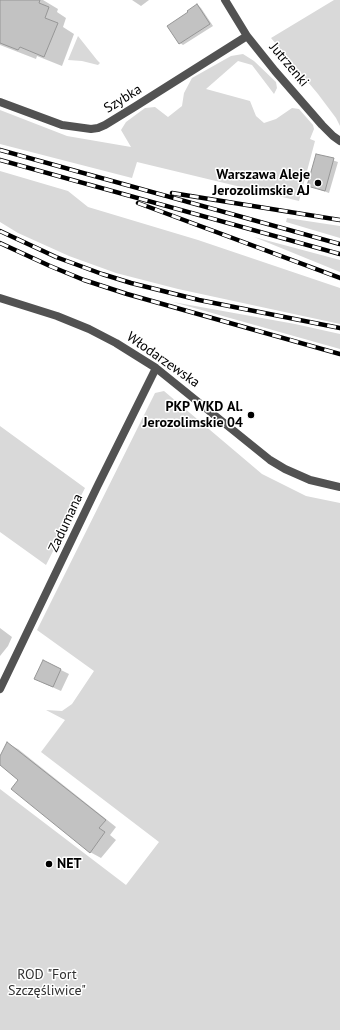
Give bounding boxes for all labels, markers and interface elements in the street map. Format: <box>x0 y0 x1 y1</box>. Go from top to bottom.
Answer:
street label: Jutrzenki <box>266 40 312 90</box>
street label: Szybka <box>101 81 145 117</box>
place label: Warszawa Aleje Jerozolimskie AJ <box>213 167 310 200</box>
marker: Warszawa Aleje Jerozolimskie AJ <box>313 178 323 188</box>
street label: Włodarzewska <box>123 329 203 391</box>
place label: PKP WKD Al. Jerozolimskie 04 <box>143 399 243 432</box>
marker: PKP WKD Al. Jerozolimskie 04 <box>246 410 256 420</box>
street label: Zadumana <box>45 491 87 555</box>
place label: NET <box>57 856 81 872</box>
marker: NET <box>44 859 54 869</box>
park label: ROD "Fort Szczęśliwice" <box>8 967 86 1000</box>

